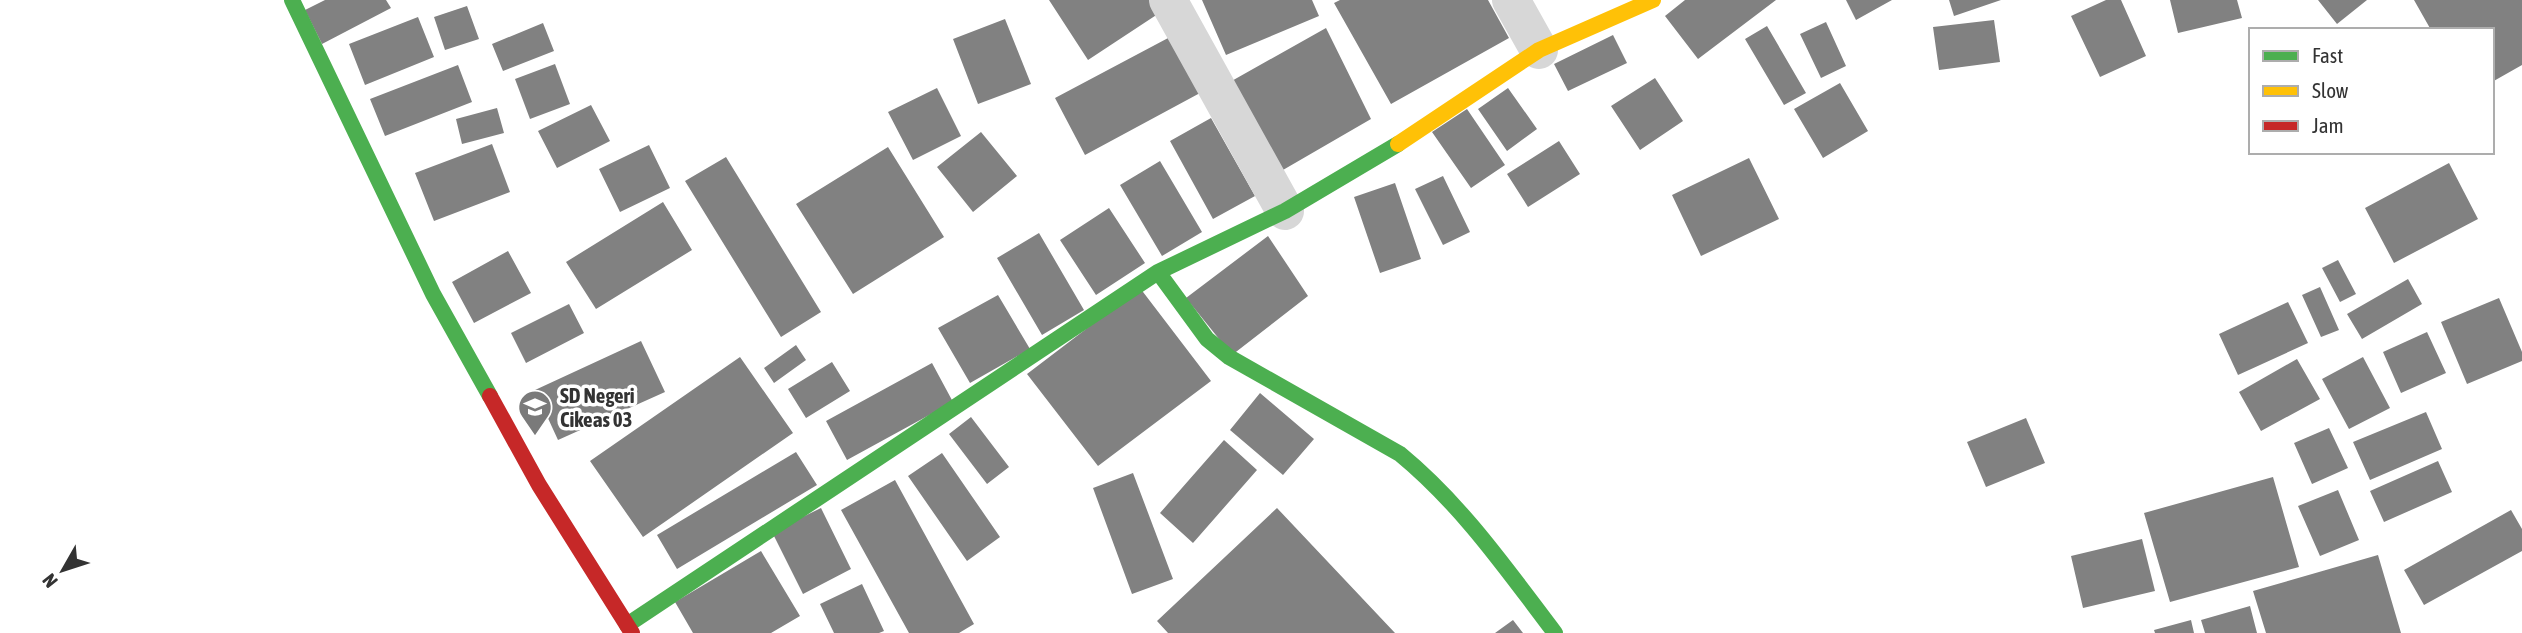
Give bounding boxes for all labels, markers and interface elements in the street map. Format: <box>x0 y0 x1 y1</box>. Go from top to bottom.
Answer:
legend <box>2249 28 2494 154</box>
text: Fast <box>2312 43 2343 67</box>
text: Slow <box>2312 78 2349 102</box>
text: Jam <box>2312 113 2344 137</box>
place label: SD Negeri Cikeas 03 <box>560 383 635 431</box>
school or university icon: SD Negeri Cikeas 03 <box>516 388 554 437</box>
north arrow <box>28 535 98 605</box>
text: N <box>38 569 62 592</box>

